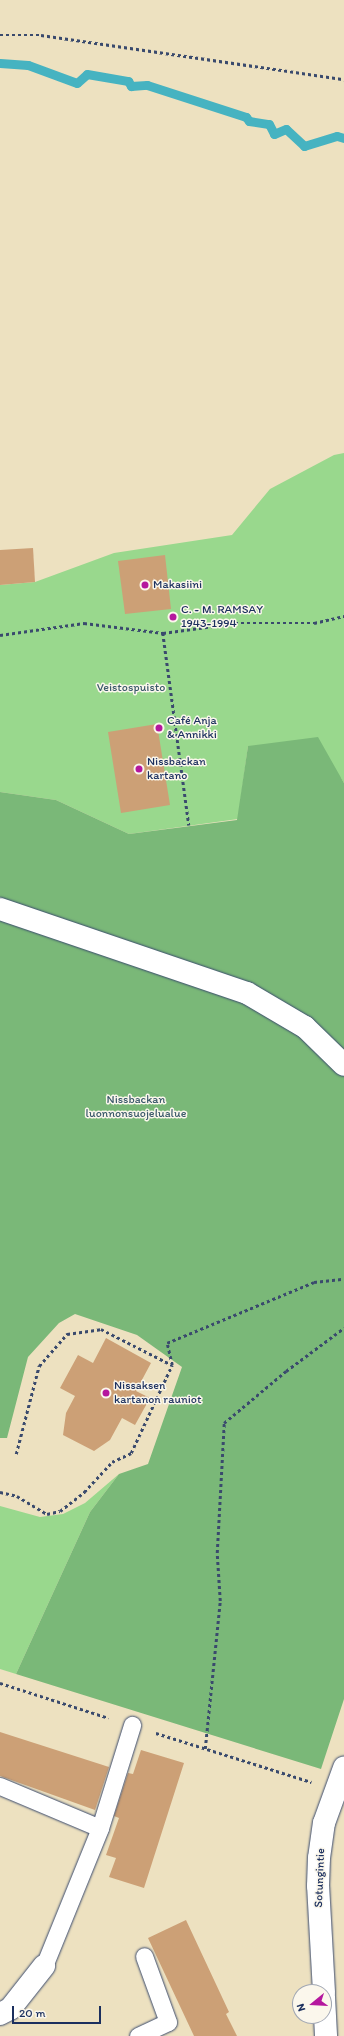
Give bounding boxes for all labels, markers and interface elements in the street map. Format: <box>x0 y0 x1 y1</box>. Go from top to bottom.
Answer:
place label: Makasiini <box>153 578 202 592</box>
marker: Makasiini <box>140 580 150 590</box>
place label: C. - M. RAMSAY 1943-1994 <box>181 603 263 631</box>
marker: C. - M. RAMSAY 1943-1994 <box>168 612 178 622</box>
park label: Veistospuisto <box>97 681 165 695</box>
place label: Café Anja & Annikki <box>167 714 217 742</box>
marker: Café Anja & Annikki <box>154 723 164 733</box>
place label: Nissbackan kartano <box>147 755 206 783</box>
marker: Nissbackan kartano <box>134 764 144 774</box>
park label: Nissbackan luonnonsuojelualue <box>86 1093 186 1121</box>
place label: Nissaksen kartanon rauniot <box>114 1379 201 1407</box>
marker: Nissaksen kartanon rauniot <box>101 1388 111 1398</box>
street label: Sotungintie <box>312 1848 328 1908</box>
north arrow <box>292 1984 332 2024</box>
scale bar <box>14 1998 103 2024</box>
text: N <box>294 2002 308 2013</box>
text: 20 m <box>19 2006 46 2020</box>

